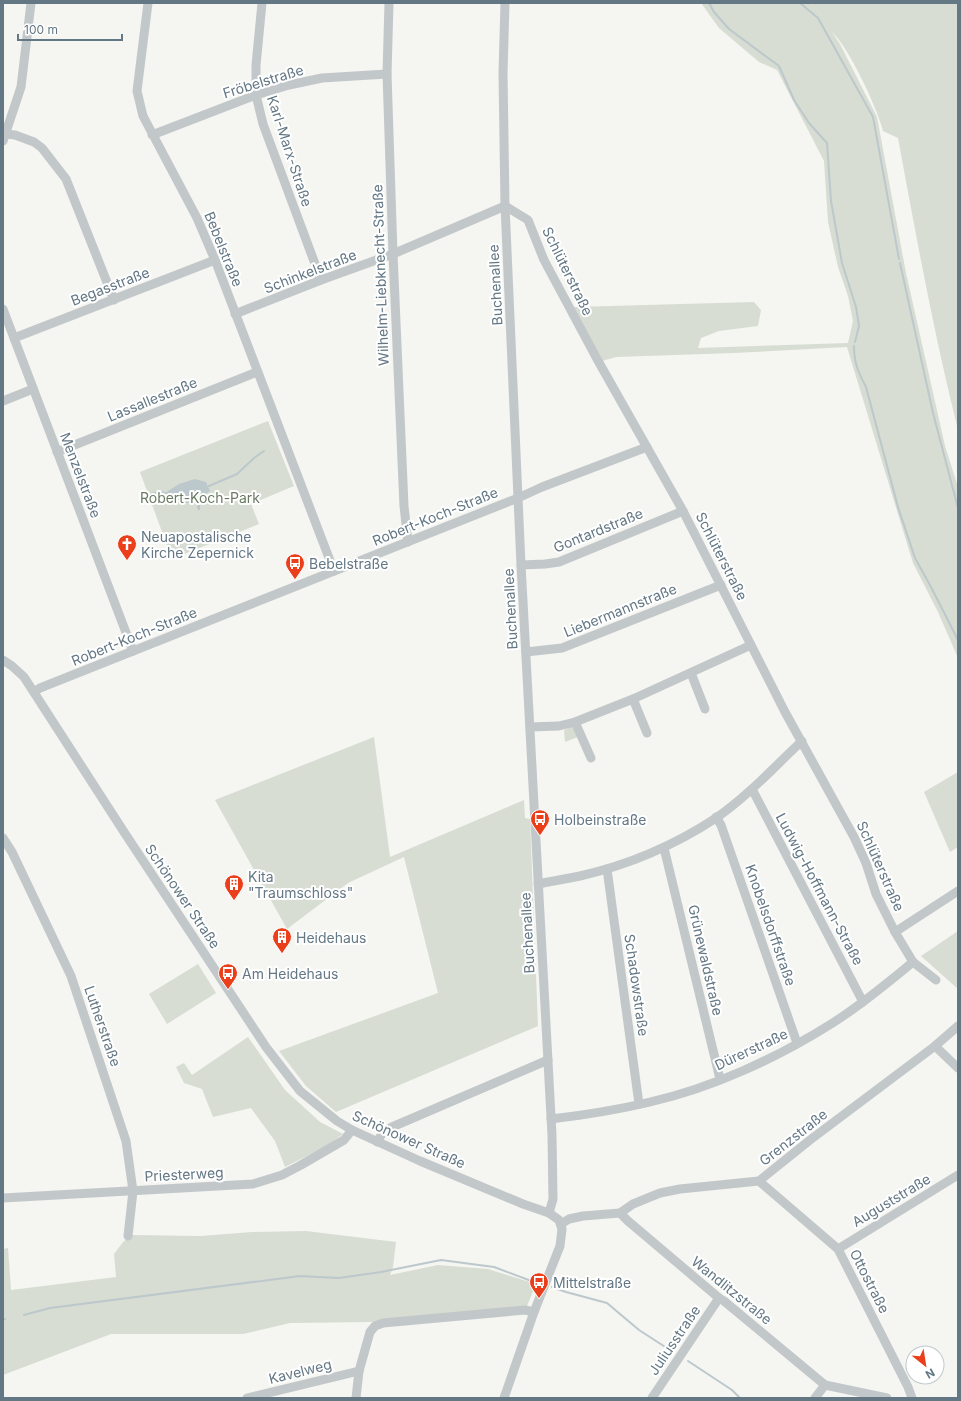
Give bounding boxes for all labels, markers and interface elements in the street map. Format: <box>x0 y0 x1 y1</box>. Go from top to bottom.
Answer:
scale bar <box>18 16 122 42</box>
text: 100 m <box>24 22 58 37</box>
street label: Fröbelstraße <box>221 61 305 101</box>
street label: Karl-Marx-Straße <box>264 93 316 209</box>
street label: Wilhelm-Liebknecht-Straße <box>368 184 392 366</box>
street label: Bebelstraße <box>201 209 247 289</box>
street label: Schlüterstraße <box>539 224 597 318</box>
street label: Buchenallee <box>484 244 506 326</box>
street label: Schinkelstraße <box>261 246 359 296</box>
street label: Begasstraße <box>68 263 152 309</box>
street label: Lassallestraße <box>105 373 199 425</box>
street label: Menzelstraße <box>57 430 105 520</box>
street label: Robert-Koch-Straße <box>370 483 500 549</box>
park label: Robert-Koch-Park <box>140 489 260 506</box>
street label: Gontardstraße <box>551 504 645 556</box>
street label: Schlüterstraße <box>692 509 752 603</box>
place label: Neuapostalische Kirche Zepernick <box>141 528 254 561</box>
church icon: Neuapostalische Kirche Zepernick <box>116 533 138 561</box>
bus stop icon: Bebelstraße <box>284 552 306 580</box>
place label: Bebelstraße <box>309 555 388 572</box>
street label: Buchenallee <box>499 568 521 650</box>
street label: Liebermannstraße <box>561 580 679 640</box>
street label: Robert-Koch-Straße <box>69 603 199 669</box>
bus stop icon: Holbeinstraße <box>529 808 551 836</box>
street label: Ludwig-Hoffmann-Straße <box>773 810 867 968</box>
place label: Holbeinstraße <box>554 811 646 828</box>
street label: Schlüterstraße <box>854 818 908 914</box>
street label: Schönower Straße <box>142 841 224 951</box>
street label: Knobelsdorffstraße <box>742 862 800 988</box>
place label: Kita "Traumschloss" <box>248 868 353 901</box>
building icon: Kita "Traumschloss" <box>223 873 245 901</box>
street label: Buchenallee <box>516 892 538 974</box>
street label: Grünewaldstraße <box>685 903 727 1017</box>
building icon: Heidehaus <box>271 926 293 954</box>
place label: Heidehaus <box>296 929 367 946</box>
street label: Schadowstraße <box>621 933 653 1037</box>
bus stop icon: Am Heidehaus <box>217 962 239 990</box>
place label: Am Heidehaus <box>242 965 338 982</box>
street label: Lutherstraße <box>81 983 125 1069</box>
street label: Dürerstraße <box>712 1025 790 1073</box>
street label: Grenzstraße <box>756 1105 830 1169</box>
street label: Schönower Straße <box>350 1106 468 1172</box>
street label: Priesterweg <box>144 1163 224 1185</box>
street label: Auguststraße <box>849 1170 933 1230</box>
street label: Ottostraße <box>847 1246 893 1316</box>
street label: Wandlitzstraße <box>688 1252 776 1328</box>
bus stop icon: Mittelstraße <box>528 1271 550 1299</box>
place label: Mittelstraße <box>553 1274 631 1291</box>
street label: Juliusstraße <box>644 1302 704 1378</box>
north arrow <box>905 1345 945 1385</box>
street label: Kavelweg <box>267 1355 333 1387</box>
text: N <box>923 1366 937 1382</box>

